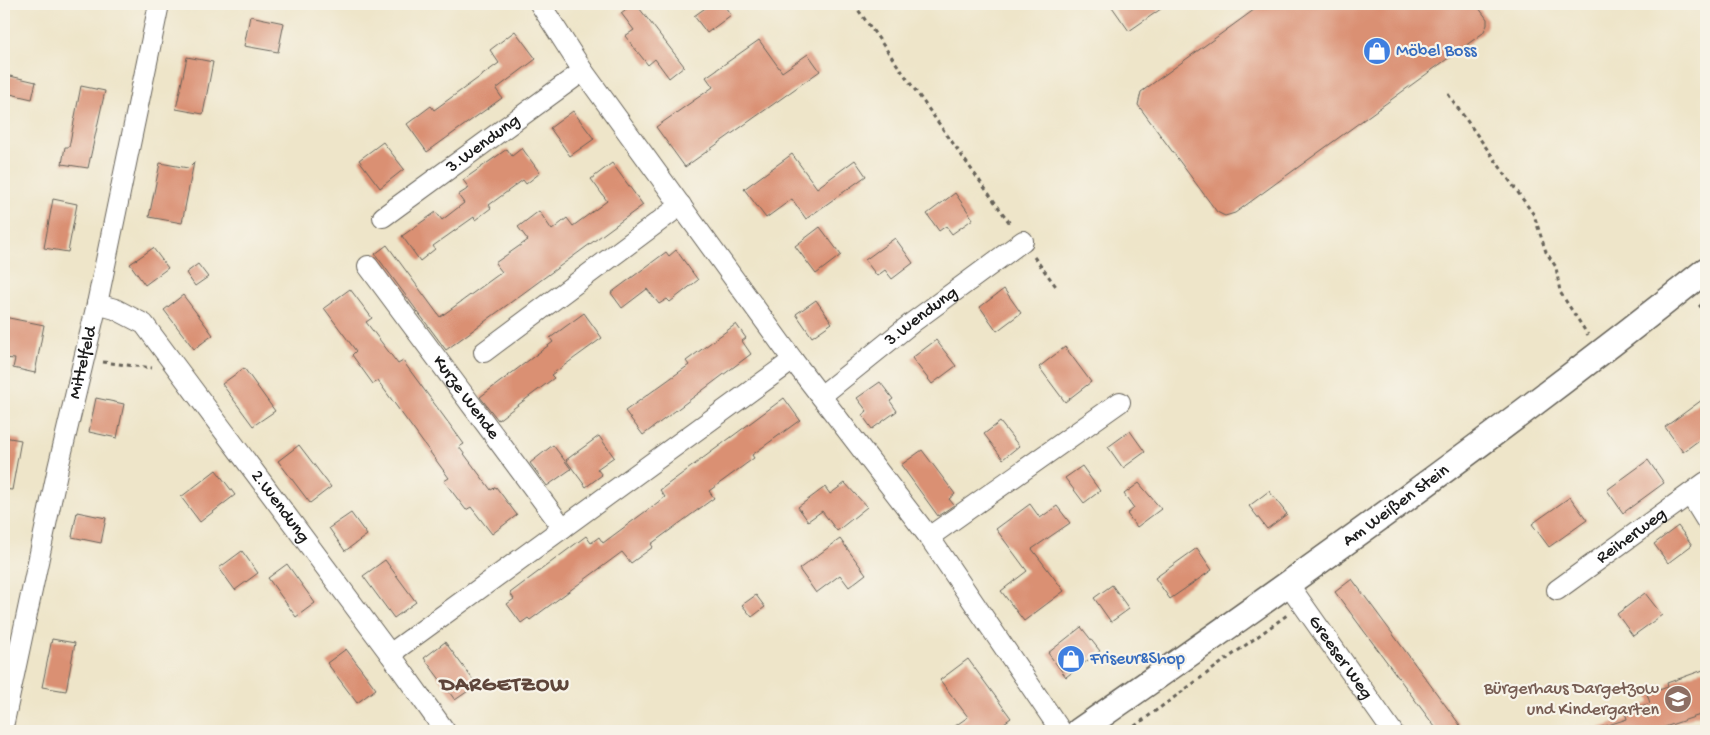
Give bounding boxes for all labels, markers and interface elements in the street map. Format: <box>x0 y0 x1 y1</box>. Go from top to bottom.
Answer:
shop icon: Möbel Boss <box>1362 36 1392 66</box>
place label: Möbel Boss <box>1396 41 1478 62</box>
street label: 3.Wendung <box>441 110 524 178</box>
street label: 3.Wendung <box>880 282 962 352</box>
street label: Mittelfeld <box>64 323 102 401</box>
street label: Kurze Wende <box>428 351 504 444</box>
street label: Am Weißen Stein <box>1339 460 1454 552</box>
street label: 2.Wendung <box>246 466 314 547</box>
street label: Reiherweg <box>1592 504 1671 568</box>
street label: Greeser Weg <box>1304 612 1377 704</box>
shop icon: Friseur&Shop <box>1056 644 1086 674</box>
place label: Friseur&Shop <box>1089 649 1185 670</box>
district label: DARGETZOW <box>438 673 570 699</box>
place label: Bürgerhaus Dargetzow und Kindergarten <box>1483 679 1659 721</box>
school or university icon: Bürgerhaus Dargetzow und Kindergarten <box>1663 684 1693 714</box>

